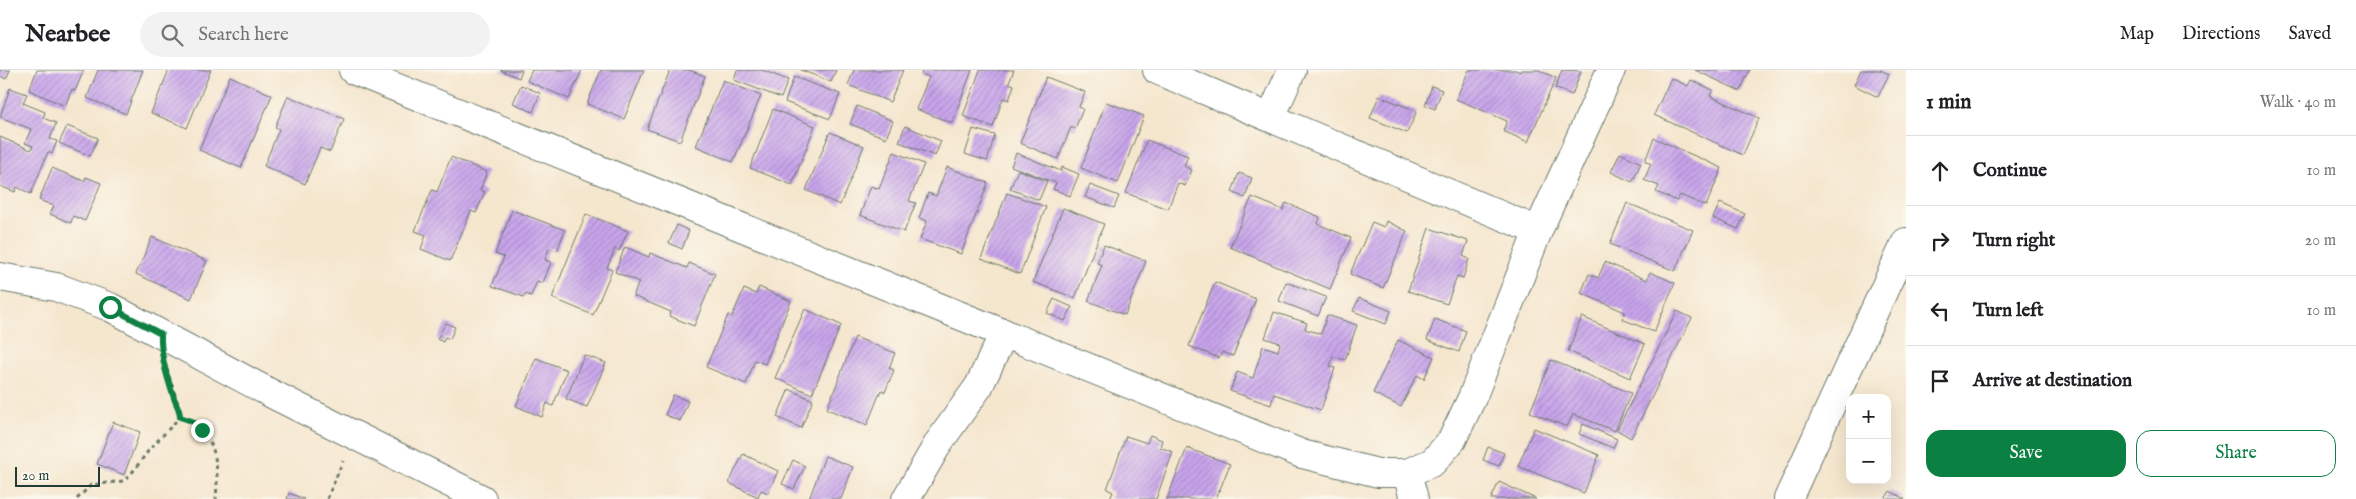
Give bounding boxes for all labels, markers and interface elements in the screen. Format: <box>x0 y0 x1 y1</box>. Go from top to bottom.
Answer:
search box <box>140 12 490 57</box>
text: Nearbee <box>25 19 110 50</box>
icon: search <box>158 21 186 49</box>
text: Search here <box>198 23 289 47</box>
text: Map <box>2120 23 2154 46</box>
text: Directions <box>2182 23 2260 46</box>
text: Saved <box>2288 23 2331 46</box>
text: 1 min <box>1926 89 1971 116</box>
text: Walk · 40 m <box>2260 93 2336 113</box>
icon: ahead <box>1926 157 1954 185</box>
text: Continue <box>1973 159 2047 183</box>
text: 10 m <box>2306 161 2336 181</box>
icon: right <box>1926 227 1954 255</box>
text: Turn right <box>1973 229 2055 253</box>
text: 20 m <box>2305 231 2336 251</box>
route start <box>99 296 122 319</box>
icon: left <box>1926 297 1954 325</box>
text: Turn left <box>1973 299 2044 323</box>
text: 10 m <box>2306 301 2336 321</box>
icon: arrive <box>1926 367 1954 395</box>
text: Arrive at destination <box>1973 369 2132 393</box>
map controls <box>1846 394 1891 484</box>
button: + <box>1846 394 1891 439</box>
route end <box>191 419 214 442</box>
button: Save <box>1926 430 2126 477</box>
button: Share <box>2136 430 2336 477</box>
button: − <box>1846 439 1891 484</box>
scale bar <box>15 464 100 487</box>
text: 20 m <box>22 467 49 485</box>

